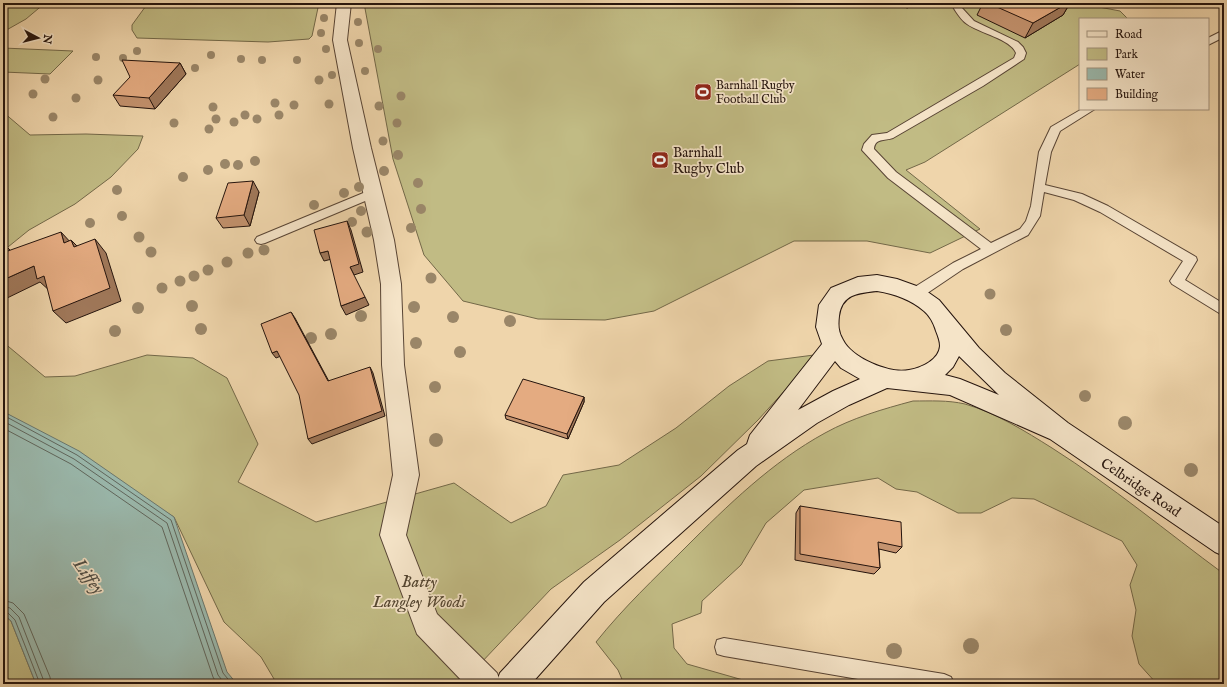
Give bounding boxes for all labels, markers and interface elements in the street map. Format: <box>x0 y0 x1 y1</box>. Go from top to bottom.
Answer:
north arrow <box>18 18 58 58</box>
legend <box>1079 18 1209 110</box>
text: Road <box>1115 27 1143 42</box>
text: N <box>39 33 55 45</box>
text: Park <box>1115 47 1138 62</box>
text: Water <box>1115 67 1146 82</box>
place label: Barnhall Rugby Football Club <box>716 78 795 107</box>
sports icon: Barnhall Rugby Football Club <box>693 82 713 102</box>
text: Building <box>1115 87 1159 102</box>
place label: Barnhall Rugby Club <box>673 144 744 178</box>
sports icon: Barnhall Rugby Club <box>650 150 670 170</box>
street label: Celbridge Road <box>1097 454 1184 522</box>
water label: Liffey <box>66 554 109 600</box>
park label: Batty Langley Woods <box>372 572 465 613</box>

